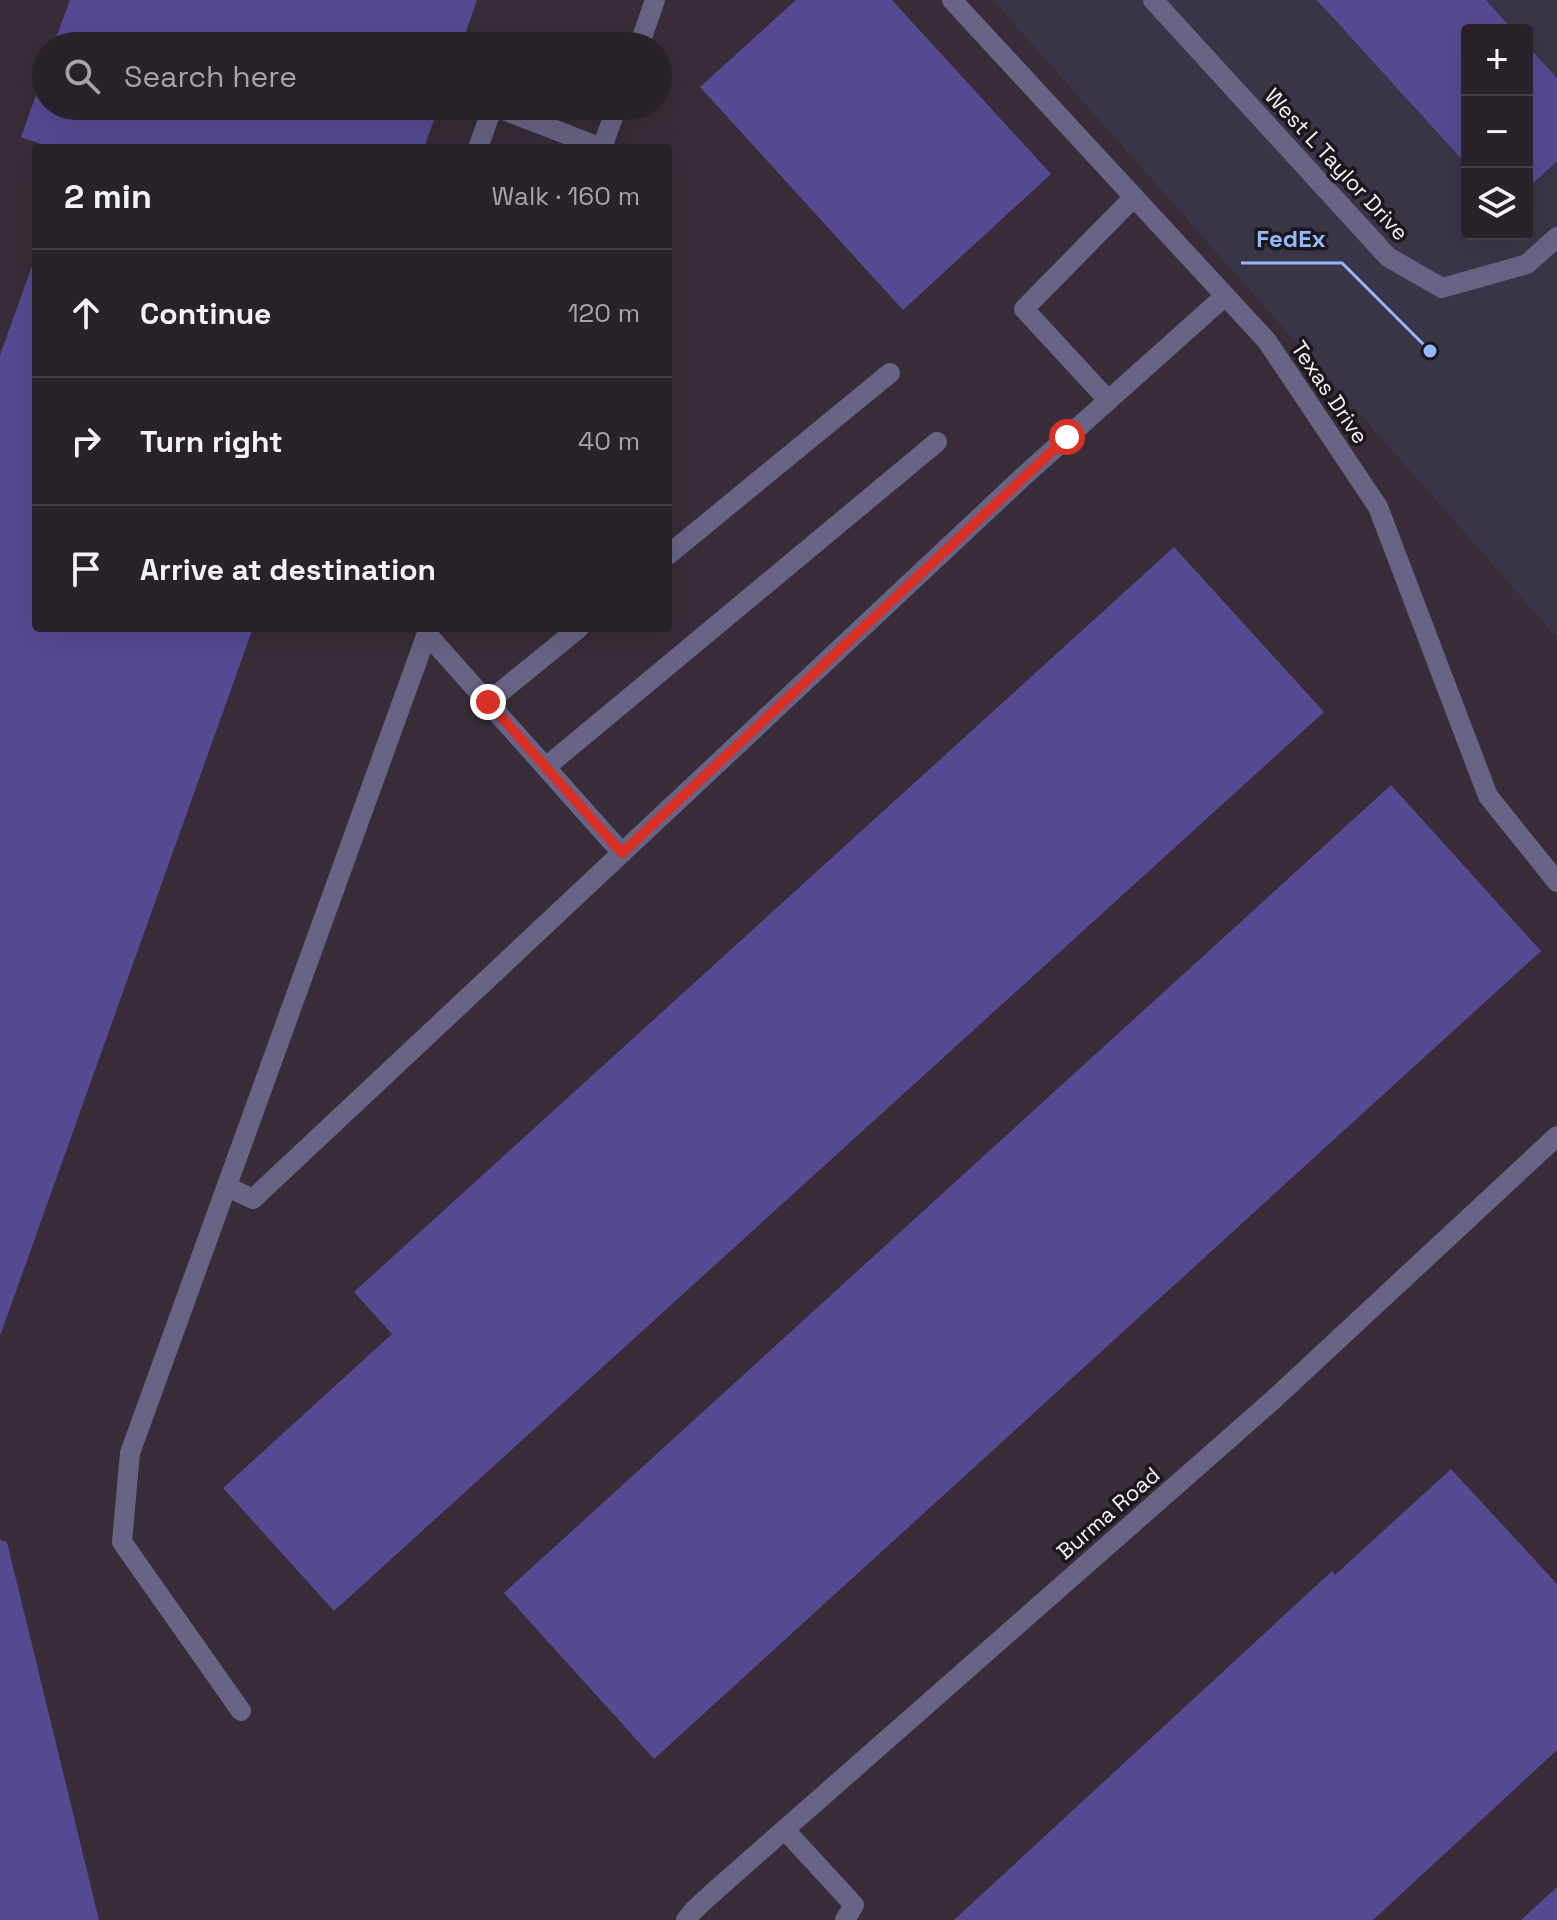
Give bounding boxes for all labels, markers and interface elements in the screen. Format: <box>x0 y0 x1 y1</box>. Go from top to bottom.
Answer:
map controls <box>1461 24 1533 240</box>
button: + <box>1461 24 1533 96</box>
search box <box>32 32 672 120</box>
icon: search <box>60 54 104 98</box>
text: Search here <box>124 57 297 96</box>
street label: West L Taylor Drive <box>1259 82 1415 246</box>
button: − <box>1461 96 1533 168</box>
button: layers <box>1461 168 1533 240</box>
text: 2 min <box>64 175 152 218</box>
text: Walk · 160 m <box>491 179 640 213</box>
callout: FedEx <box>1241 215 1342 263</box>
text: FedEx <box>1256 223 1326 254</box>
icon: ahead <box>64 291 108 335</box>
text: Continue <box>140 294 271 333</box>
text: 120 m <box>568 296 640 330</box>
street label: Texas Drive <box>1285 335 1375 449</box>
icon: right <box>64 419 108 463</box>
route start <box>1049 419 1085 455</box>
text: Turn right <box>140 422 283 461</box>
text: 40 m <box>578 424 640 458</box>
icon: arrive <box>64 547 108 591</box>
text: Arrive at destination <box>140 550 436 589</box>
route end <box>470 684 506 720</box>
street label: Burma Road <box>1051 1461 1165 1565</box>

